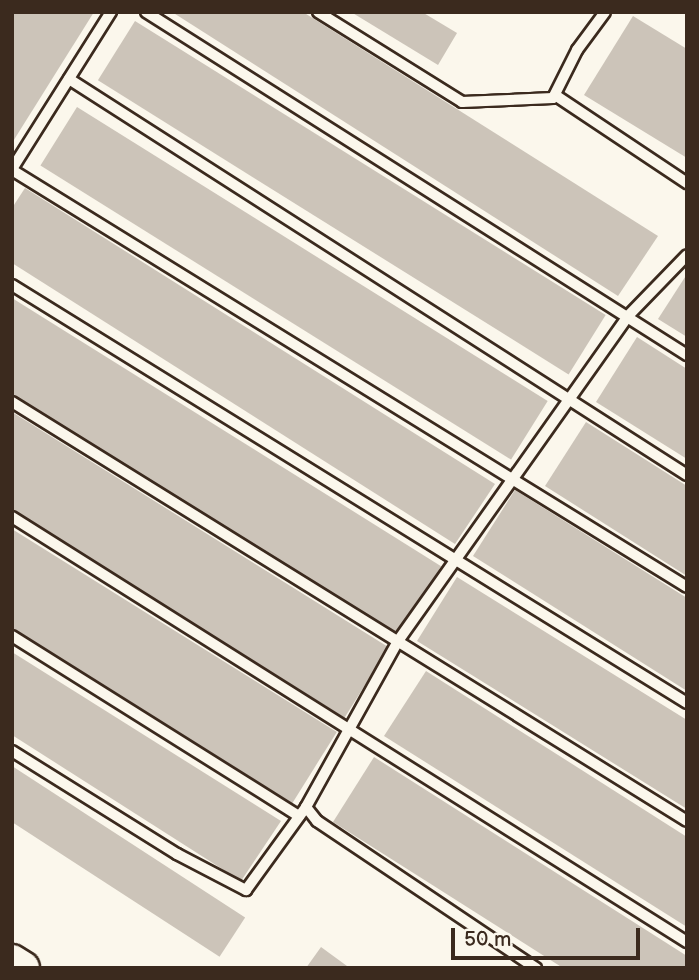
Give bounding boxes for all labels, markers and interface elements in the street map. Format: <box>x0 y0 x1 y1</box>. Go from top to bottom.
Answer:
scale bar <box>454 914 643 958</box>
text: 50 m <box>464 927 511 952</box>

